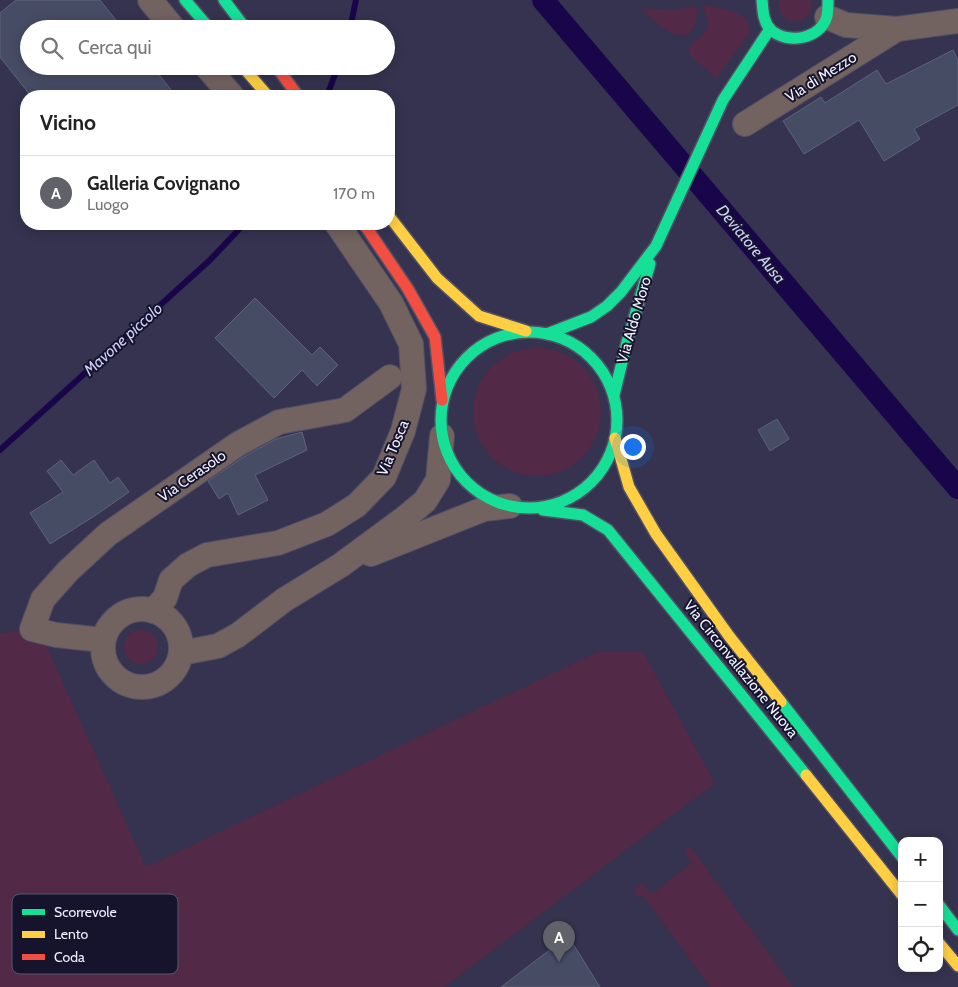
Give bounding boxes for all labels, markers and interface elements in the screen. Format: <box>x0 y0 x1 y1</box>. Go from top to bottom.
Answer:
search box <box>20 20 395 75</box>
icon: search <box>38 34 66 62</box>
text: Cerca qui <box>78 36 152 59</box>
street label: Via di Mezzo <box>782 48 860 106</box>
text: Vicino <box>40 110 96 135</box>
text: Galleria Covignano <box>87 172 240 195</box>
text: A <box>51 184 61 203</box>
text: 170 m <box>333 184 375 203</box>
text: Luogo <box>87 195 129 214</box>
water label: Deviatore Ausa <box>712 201 790 287</box>
street label: Via Aldo Moro <box>613 275 655 365</box>
water label: Mavone piccolo <box>79 299 166 380</box>
street label: Via Tosca <box>373 417 413 479</box>
your location <box>620 434 646 460</box>
street label: Via Cerasolo <box>155 446 229 506</box>
street label: Via Circonvallazione Nuova <box>680 597 803 742</box>
map controls <box>898 837 943 972</box>
button: + <box>898 837 943 882</box>
button: − <box>898 882 943 927</box>
legend <box>12 894 178 974</box>
text: Scorrevole <box>54 903 117 921</box>
pin: A <box>543 921 575 962</box>
text: Lento <box>54 925 88 943</box>
button: locate <box>898 927 943 972</box>
text: Coda <box>54 948 85 966</box>

